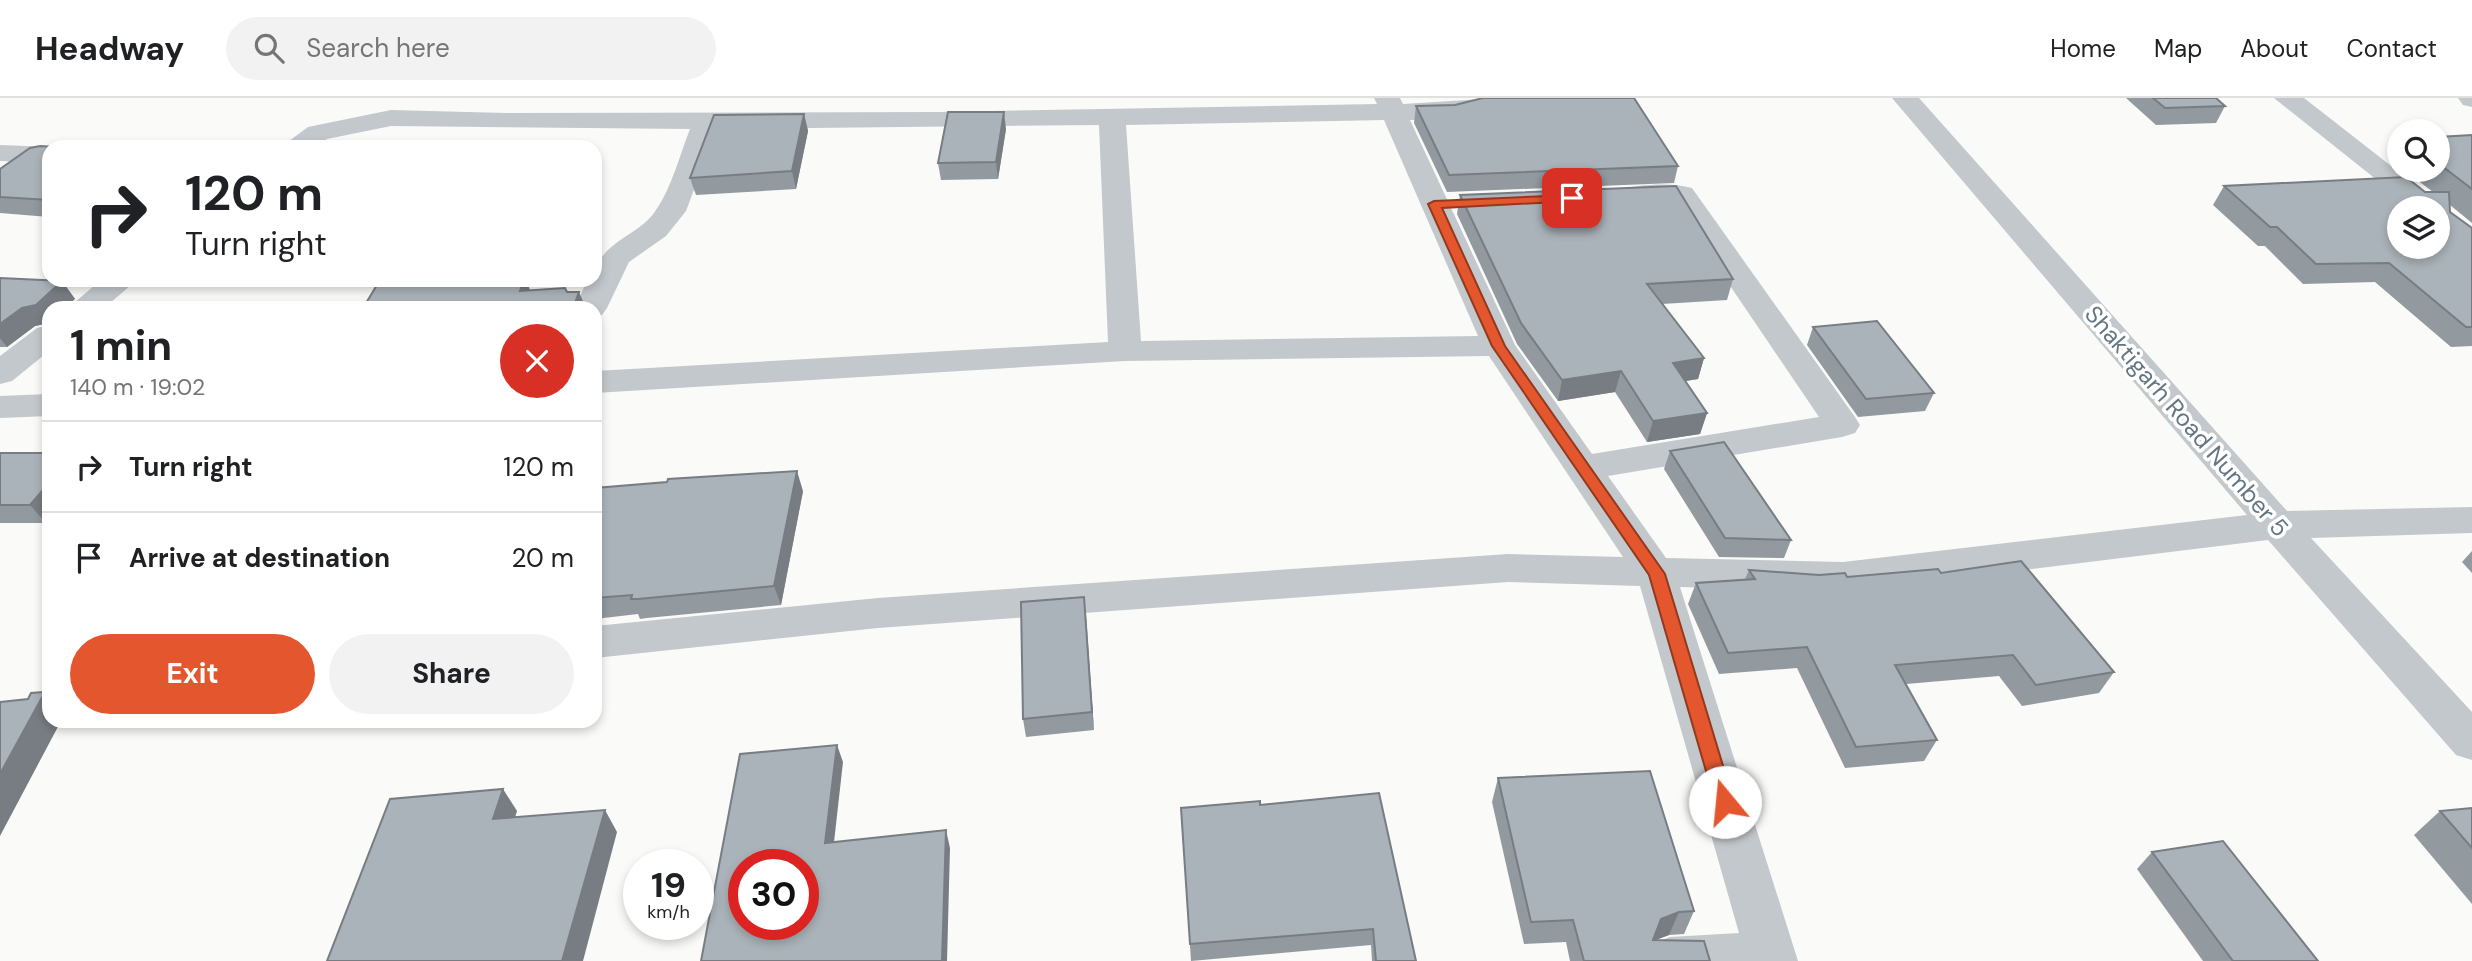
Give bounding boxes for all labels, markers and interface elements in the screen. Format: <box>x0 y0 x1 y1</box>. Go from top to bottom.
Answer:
search box <box>226 17 716 80</box>
text: Headway <box>35 27 184 70</box>
icon: search <box>250 29 288 67</box>
text: Search here <box>306 31 450 65</box>
text: Home <box>2050 33 2116 64</box>
text: Map <box>2154 33 2202 64</box>
text: About <box>2240 33 2309 64</box>
text: Contact <box>2347 33 2437 64</box>
map controls <box>2387 119 2450 259</box>
button: search <box>2387 119 2450 182</box>
text: 120 m <box>185 161 323 225</box>
icon: right <box>70 168 161 259</box>
pin <box>1542 168 1602 228</box>
icon: arrive <box>1553 179 1591 217</box>
button: layers <box>2387 196 2450 259</box>
text: Turn right <box>185 223 327 265</box>
street label: Shaktigarh Road Number 5 <box>2078 299 2296 543</box>
text: 1 min <box>70 318 172 373</box>
button: close <box>500 324 574 398</box>
text: 140 m · 19:02 <box>70 372 205 402</box>
icon: right <box>70 448 108 486</box>
text: Turn right <box>129 450 253 484</box>
text: 120 m <box>503 450 574 484</box>
icon: arrive <box>70 539 108 577</box>
text: Arrive at destination <box>129 541 390 575</box>
text: 20 m <box>511 541 574 575</box>
button: Exit <box>70 634 315 714</box>
button: Share <box>329 634 574 714</box>
position arrow <box>1688 765 1762 839</box>
speed limit sign: 30 <box>728 849 819 940</box>
text: 19 <box>651 862 686 908</box>
text: km/h <box>647 900 690 924</box>

